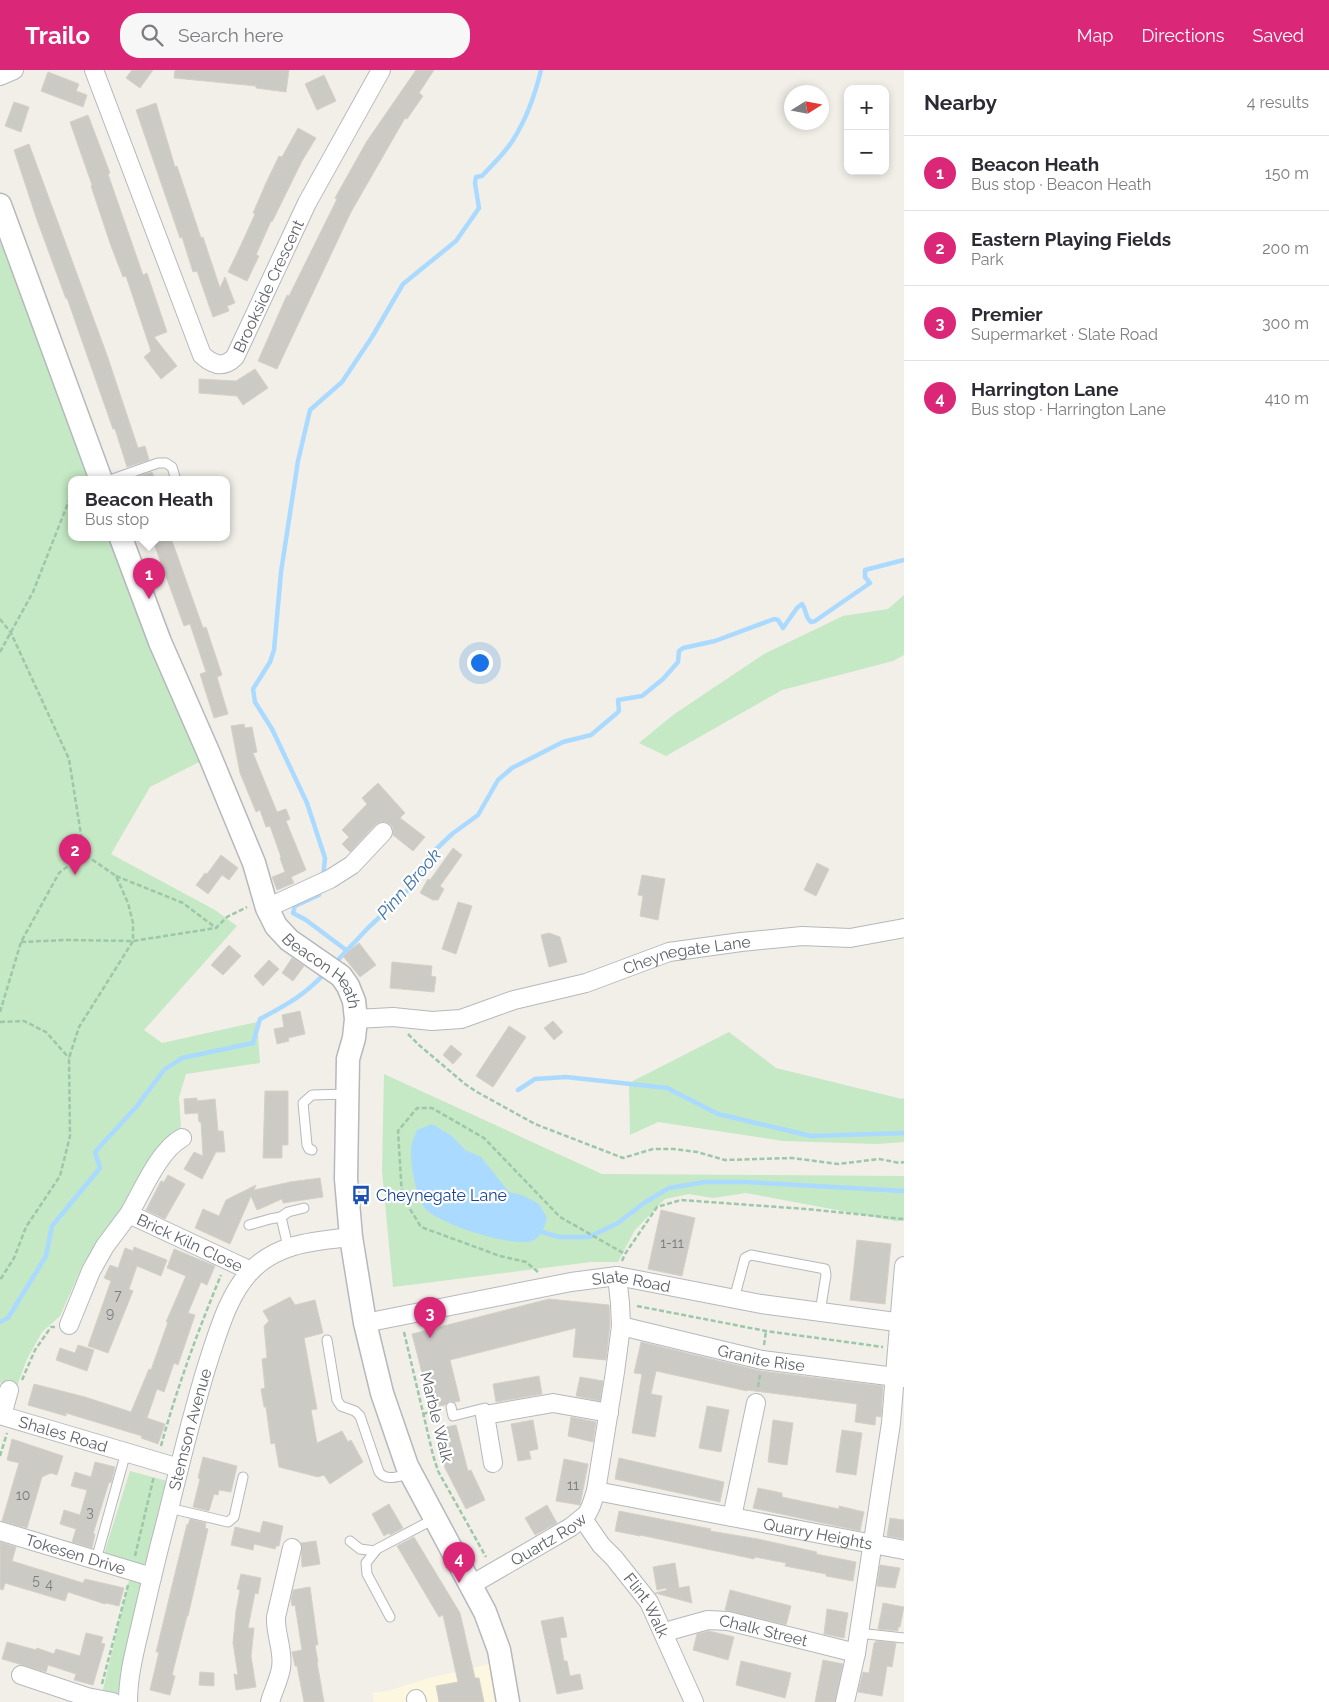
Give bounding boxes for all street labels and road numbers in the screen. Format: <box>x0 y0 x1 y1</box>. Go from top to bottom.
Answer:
street label: Brookside Crescent <box>229 216 308 356</box>
street label: Beacon Heath <box>278 930 364 1010</box>
street label: Cheynegate Lane <box>620 932 752 978</box>
street label: Brick Kiln Close <box>134 1210 246 1276</box>
street label: Slate Road <box>591 1267 672 1296</box>
street label: Granite Rise <box>716 1341 806 1375</box>
street label: Stemson Avenue <box>165 1366 216 1492</box>
street label: Marble Walk <box>416 1370 457 1465</box>
street label: Shales Road <box>16 1412 110 1456</box>
street label: Quartz Row <box>507 1509 591 1570</box>
street label: Quarry Heights <box>762 1514 874 1554</box>
street label: Tokesen Drive <box>23 1530 128 1578</box>
street label: Flint Walk <box>620 1569 673 1641</box>
street label: Chalk Street <box>719 1612 810 1651</box>

